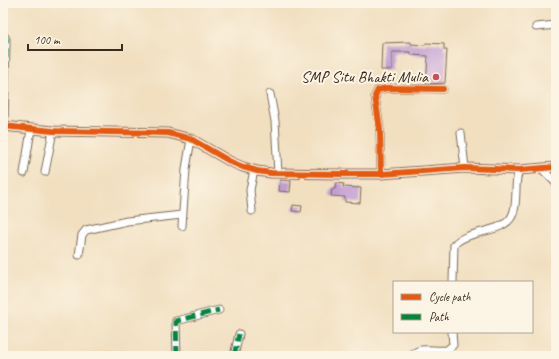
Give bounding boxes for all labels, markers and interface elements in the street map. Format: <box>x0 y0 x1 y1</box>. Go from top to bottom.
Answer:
scale bar <box>28 26 122 52</box>
text: 100 m <box>34 32 61 48</box>
place label: SMP Situ Bhakti Mulia <box>301 67 429 87</box>
marker: SMP Situ Bhakti Mulia <box>431 72 441 82</box>
legend <box>393 281 533 333</box>
text: Cycle path <box>429 289 471 305</box>
text: Path <box>429 309 449 325</box>

